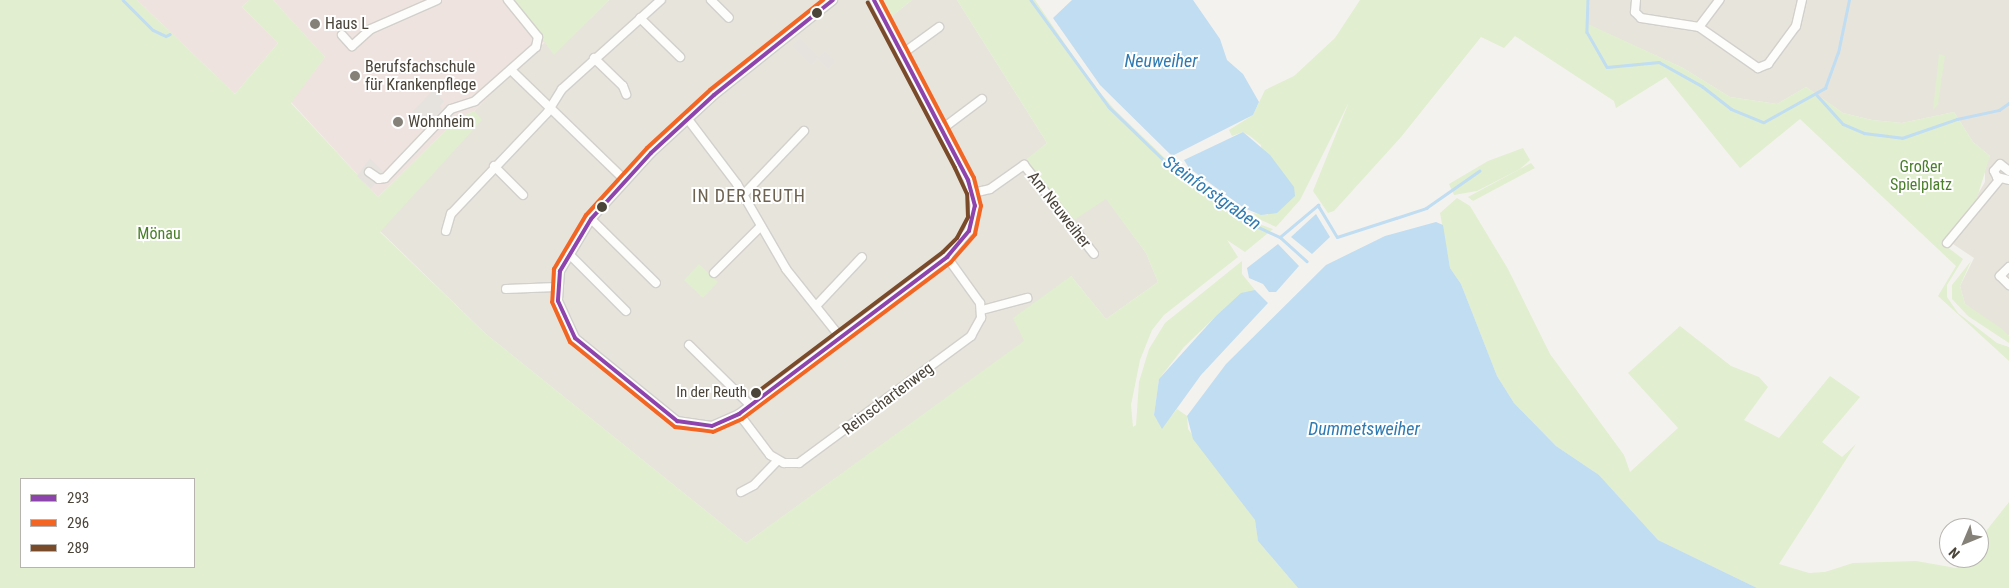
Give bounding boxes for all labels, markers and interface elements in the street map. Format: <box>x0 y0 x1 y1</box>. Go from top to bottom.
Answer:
unlabelled marker <box>812 8 822 18</box>
place label: Haus L <box>325 14 369 34</box>
marker: Haus L <box>309 18 321 30</box>
water label: Neuweiher <box>1125 50 1197 72</box>
place label: Berufsfachschule für Krankenpflege <box>365 57 476 95</box>
marker: Berufsfachschule für Krankenpflege <box>349 70 361 82</box>
place label: Wohnheim <box>408 112 474 132</box>
marker: Wohnheim <box>392 116 404 128</box>
water label: Steinforstgraben <box>1159 151 1265 235</box>
park label: Großer Spielplatz <box>1890 157 1952 195</box>
street label: Am Neuweiher <box>1023 168 1095 252</box>
district label: IN DER REUTH <box>691 185 807 207</box>
unlabelled marker <box>597 202 607 212</box>
park label: Mönau <box>137 224 181 244</box>
street label: Reinschartenweg <box>839 359 937 439</box>
place label: In der Reuth <box>676 384 747 402</box>
marker: In der Reuth <box>751 388 761 398</box>
water label: Dummetsweiher <box>1308 418 1420 440</box>
legend <box>20 478 195 568</box>
text: 293 <box>67 489 89 507</box>
text: 296 <box>67 514 89 532</box>
north arrow <box>1939 518 1989 568</box>
text: 289 <box>67 539 89 557</box>
text: N <box>1945 544 1963 562</box>

